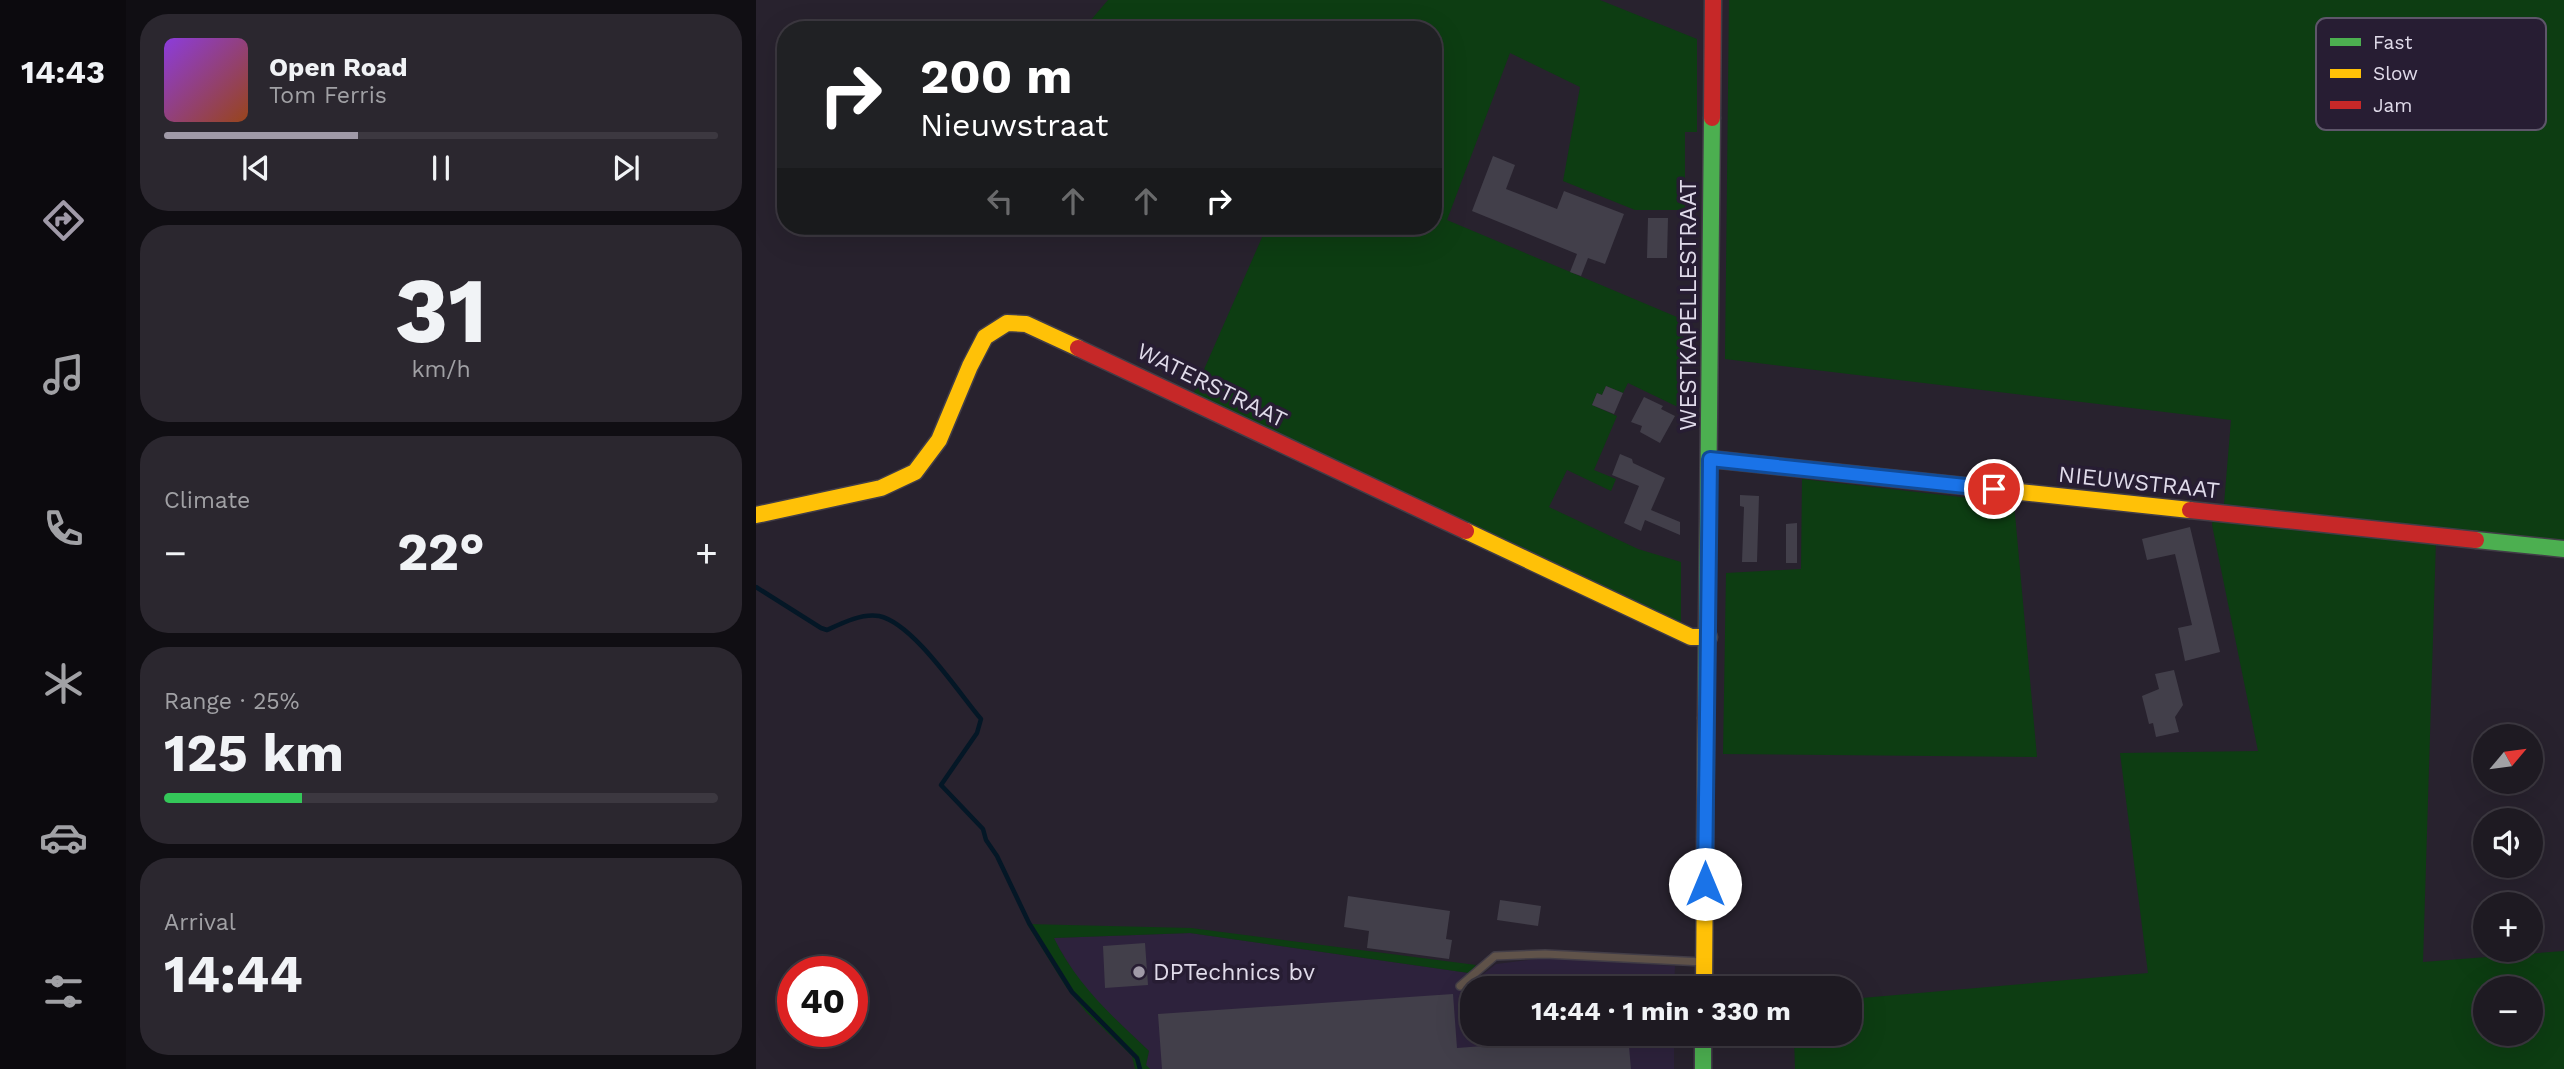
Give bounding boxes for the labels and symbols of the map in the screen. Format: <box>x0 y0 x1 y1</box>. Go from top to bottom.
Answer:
legend <box>2316 18 2546 130</box>
text: Fast <box>2373 31 2412 54</box>
text: Slow <box>2373 62 2418 85</box>
text: Jam <box>2373 94 2412 117</box>
street label: WESTKAPELLESTRAAT <box>1675 179 1702 431</box>
street label: WATERSTRAAT <box>1132 337 1291 433</box>
pin <box>1964 459 2024 519</box>
street label: NIEUWSTRAAT <box>2057 461 2221 504</box>
north arrow <box>2473 724 2543 794</box>
position arrow <box>1668 847 1742 921</box>
speed limit sign: 40 <box>777 956 868 1047</box>
place label: DPTechnics bv <box>1153 959 1315 986</box>
marker: DPTechnics bv <box>1131 964 1147 980</box>

